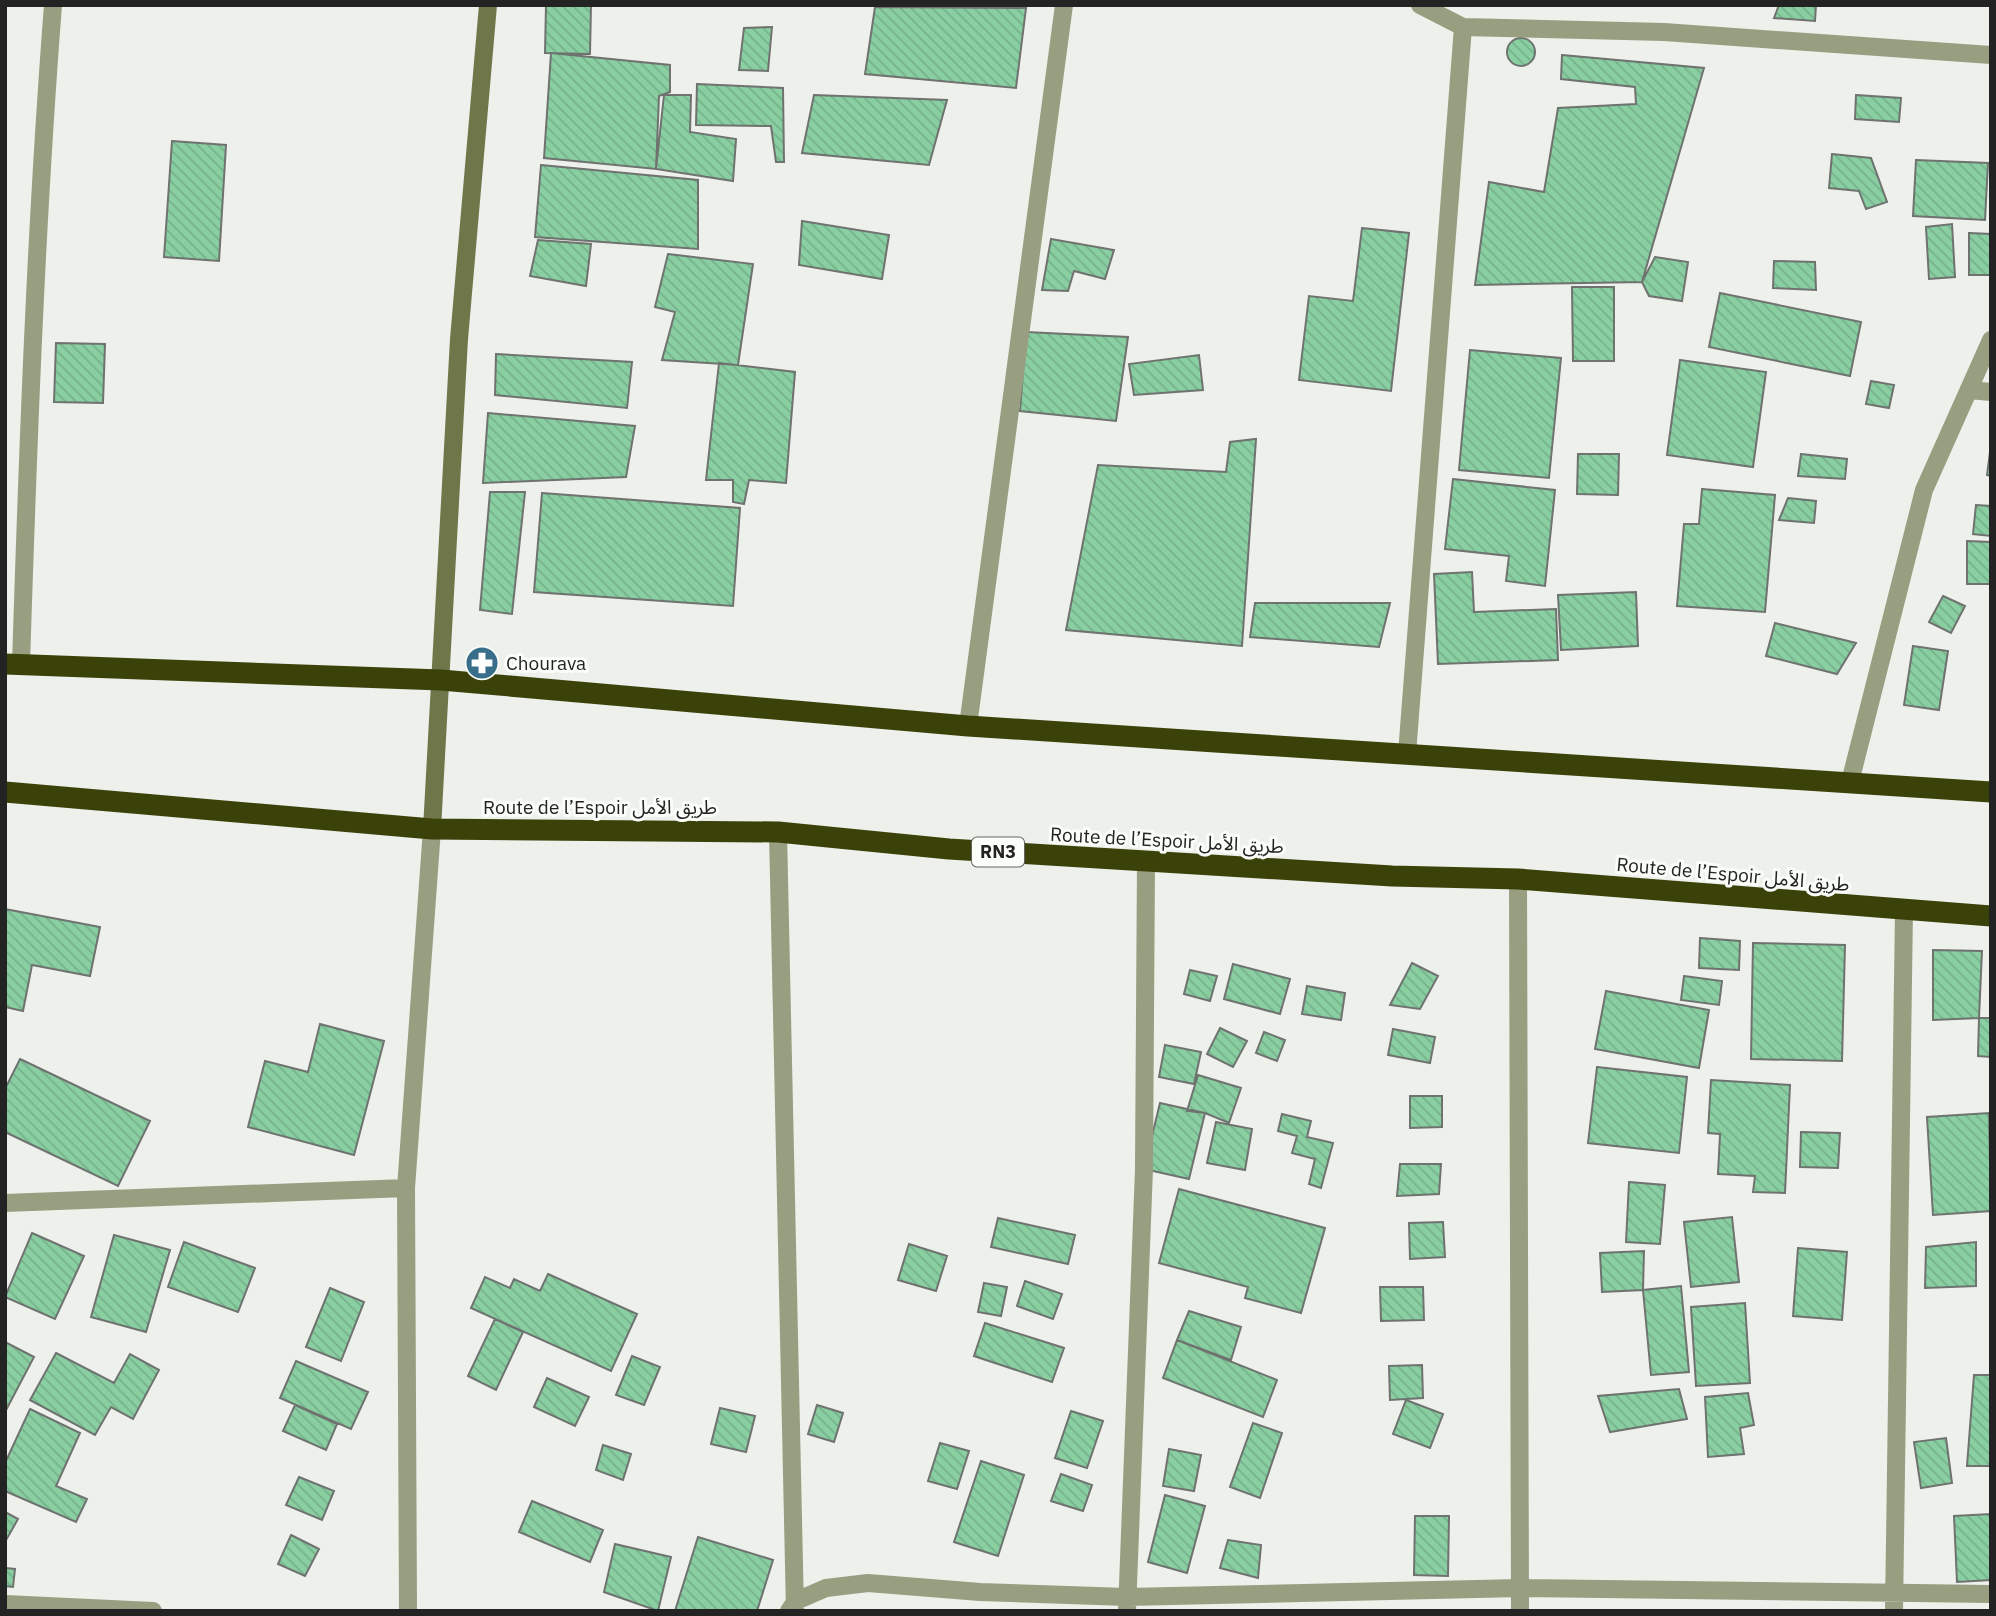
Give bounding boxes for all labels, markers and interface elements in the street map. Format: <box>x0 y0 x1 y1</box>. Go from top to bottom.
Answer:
pharmacy icon: Chourava <box>463 644 501 682</box>
place label: Chourava <box>506 651 586 675</box>
street label: Route de l’Espoir طريق الأمل <box>483 795 717 819</box>
street label: Route de l’Espoir طريق الأمل <box>1050 822 1285 858</box>
road number: RN3 <box>972 838 1024 866</box>
street label: Route de l’Espoir طريق الأمل <box>1615 852 1851 896</box>

